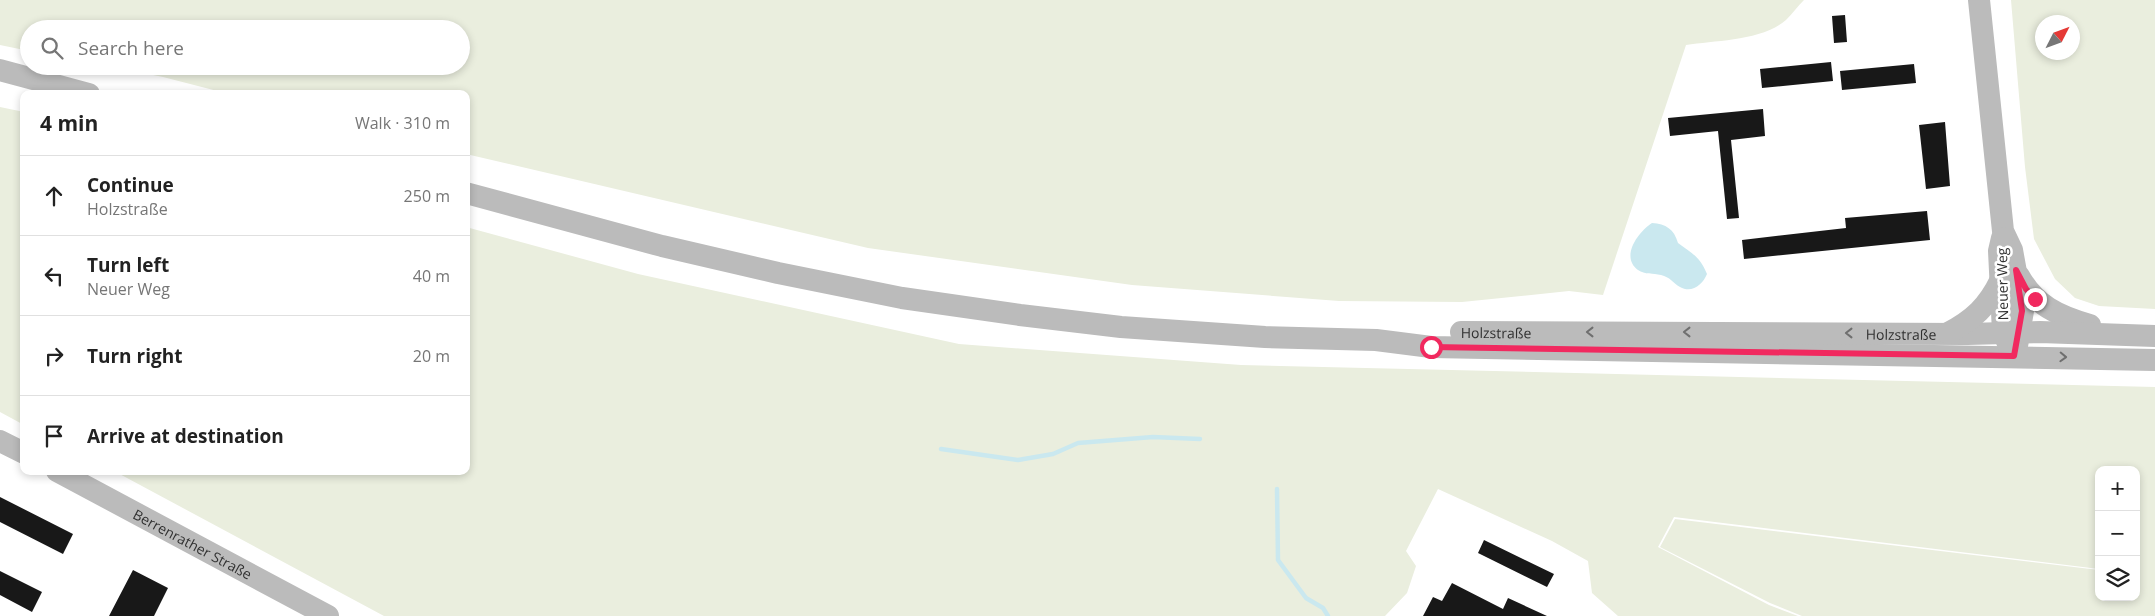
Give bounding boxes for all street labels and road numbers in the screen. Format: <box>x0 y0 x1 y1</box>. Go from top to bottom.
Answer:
street label: Neuer Weg <box>1992 247 2012 320</box>
street label: Holzstraße <box>1461 322 1531 342</box>
street label: Holzstraße <box>1866 324 1936 343</box>
street label: Berrenrather Straße <box>130 504 256 583</box>

